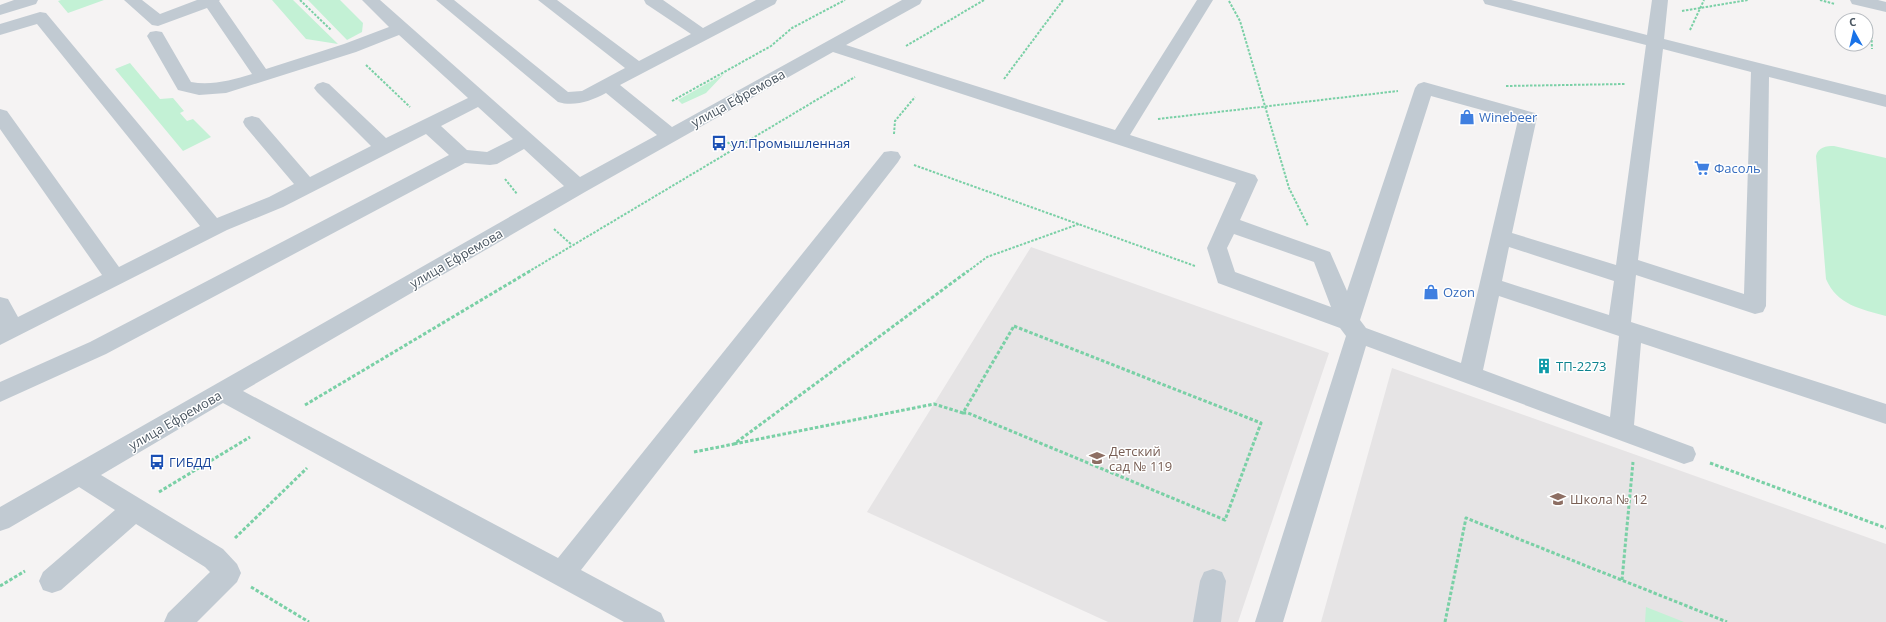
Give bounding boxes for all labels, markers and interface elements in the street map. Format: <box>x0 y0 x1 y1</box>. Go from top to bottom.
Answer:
north arrow <box>1834 12 1874 52</box>
text: С <box>1848 14 1857 30</box>
street label: улица Ефремова <box>688 65 788 131</box>
shop icon: Winebeer <box>1458 108 1476 126</box>
place label: Winebeer <box>1479 108 1538 126</box>
bus stop icon: ул.Промышленная <box>710 134 728 152</box>
place label: ул.Промышленная <box>731 134 850 152</box>
supermarket icon: Фасоль <box>1693 159 1711 177</box>
place label: Фасоль <box>1714 159 1761 177</box>
street label: улица Ефремова <box>406 224 506 292</box>
shop icon: Ozon <box>1422 283 1440 301</box>
place label: Ozon <box>1443 283 1475 301</box>
building icon: ТП-2273 <box>1535 357 1553 375</box>
place label: ТП-2273 <box>1556 357 1607 375</box>
street label: улица Ефремова <box>125 386 225 454</box>
place label: Детский сад № 119 <box>1109 442 1172 475</box>
school or university icon: Детский сад № 119 <box>1088 449 1106 467</box>
bus stop icon: ГИБДД <box>148 453 166 471</box>
place label: ГИБДД <box>169 453 211 471</box>
school or university icon: Школа № 12 <box>1549 490 1567 508</box>
place label: Школа № 12 <box>1570 490 1647 508</box>

